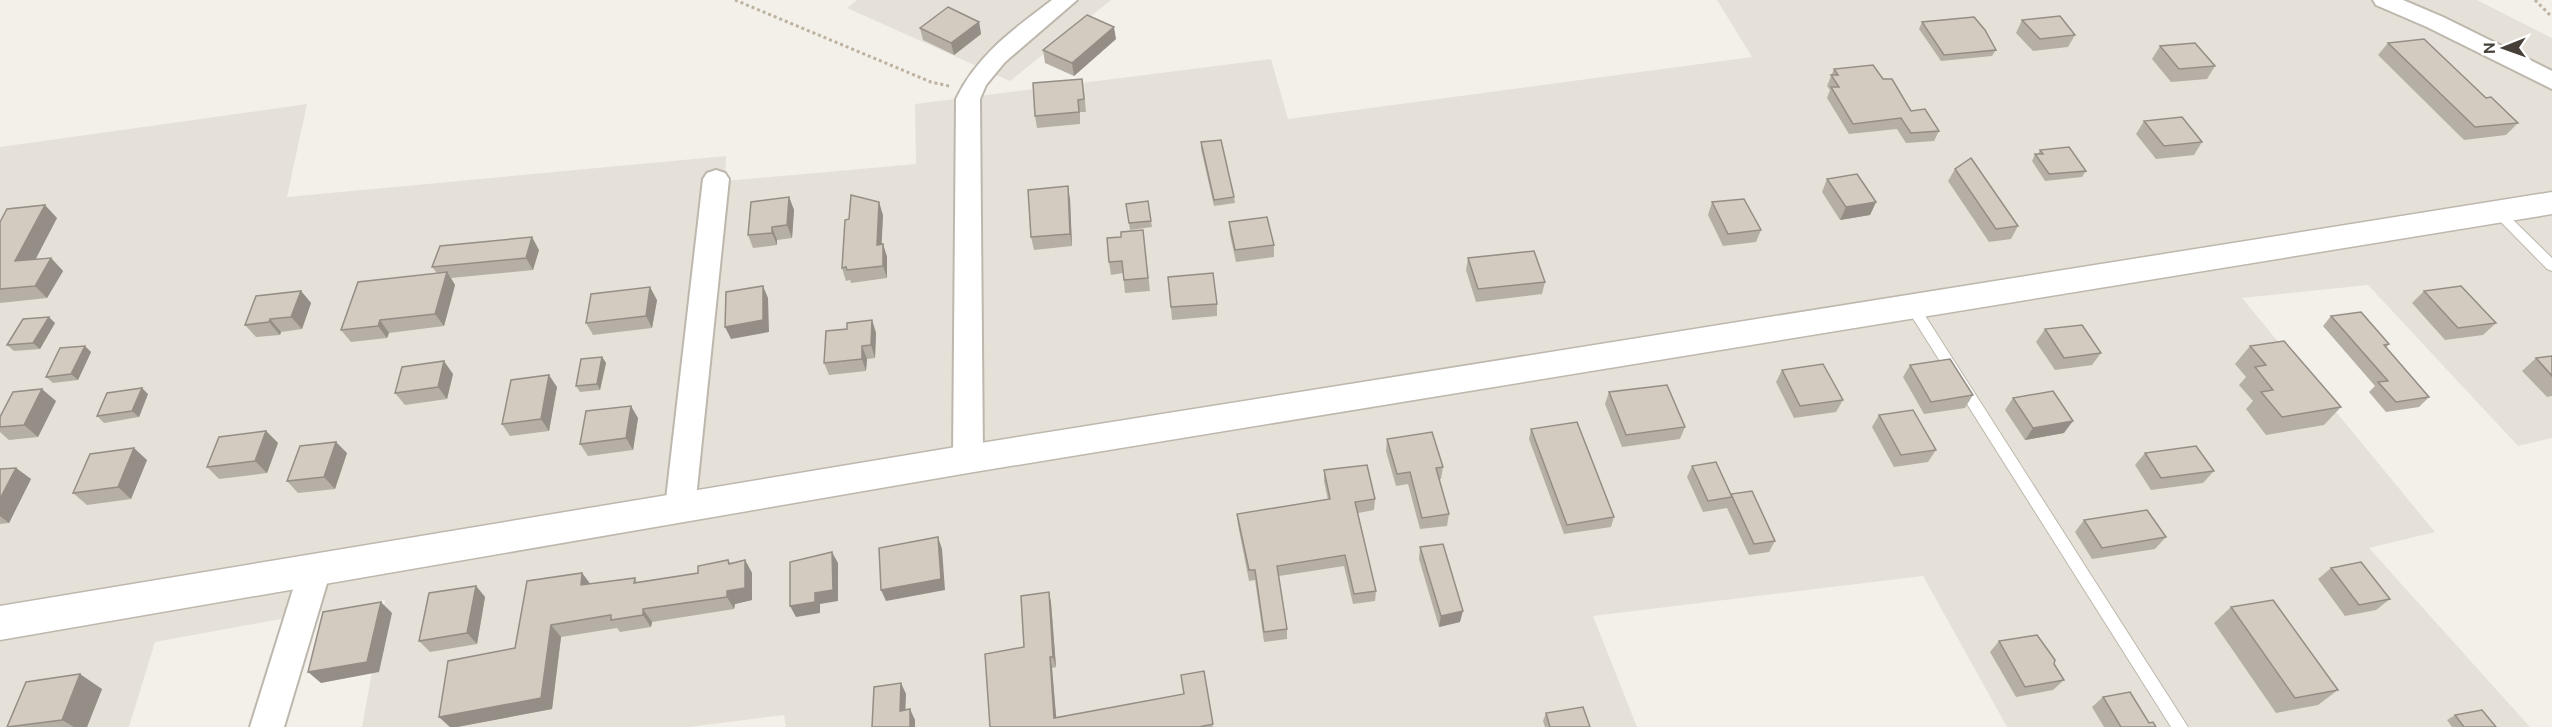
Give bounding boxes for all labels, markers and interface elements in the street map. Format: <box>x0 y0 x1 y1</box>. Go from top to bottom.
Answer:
north arrow <box>2474 18 2534 78</box>
text: N <box>2480 42 2498 54</box>

